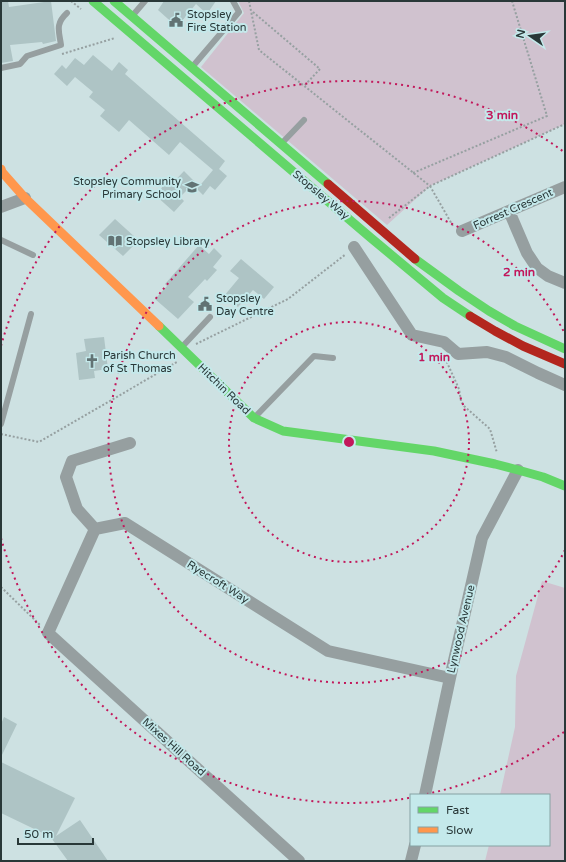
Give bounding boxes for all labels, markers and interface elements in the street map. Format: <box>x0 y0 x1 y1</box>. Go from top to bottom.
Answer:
place label: Stopsley Fire Station <box>187 8 247 34</box>
public building icon: Stopsley Fire Station <box>168 12 184 28</box>
north arrow <box>510 16 550 56</box>
text: N <box>513 28 528 40</box>
text: 3 min <box>486 108 518 122</box>
street label: Stopsley Way <box>290 168 352 223</box>
place label: Stopsley Community Primary School <box>73 175 181 201</box>
school or university icon: Stopsley Community Primary School <box>184 179 200 195</box>
street label: Forrest Crescent <box>471 186 555 232</box>
library icon: Stopsley Library <box>107 233 123 249</box>
place label: Stopsley Library <box>126 235 210 248</box>
text: 2 min <box>503 265 535 279</box>
place label: Stopsley Day Centre <box>216 292 274 318</box>
public building icon: Stopsley Day Centre <box>197 296 213 312</box>
place label: Parish Church of St Thomas <box>103 349 176 375</box>
text: 1 min <box>418 350 450 364</box>
church icon: Parish Church of St Thomas <box>84 353 100 369</box>
street label: Hitchin Road <box>195 361 253 417</box>
centre of rings <box>342 435 356 449</box>
street label: Ryecroft Way <box>185 558 251 606</box>
street label: Lynwood Avenue <box>445 584 477 674</box>
street label: Mixes Hill Road <box>140 715 208 779</box>
legend <box>410 794 550 846</box>
text: Fast <box>446 803 470 817</box>
scale bar <box>18 820 93 846</box>
text: Slow <box>446 823 473 837</box>
text: 50 m <box>24 827 53 841</box>

